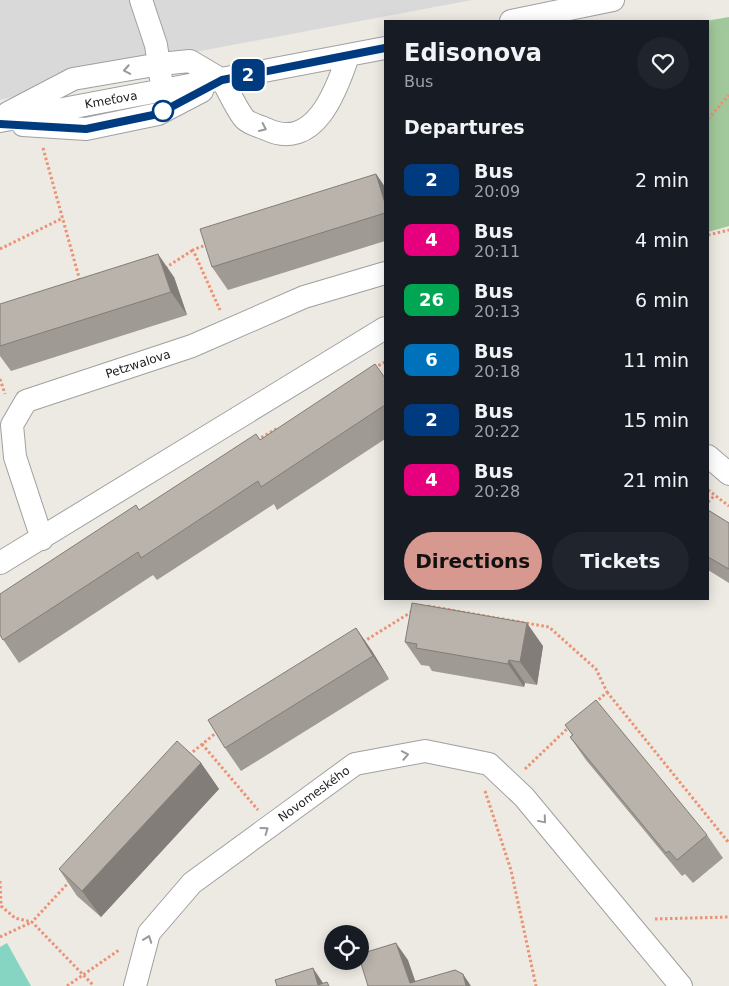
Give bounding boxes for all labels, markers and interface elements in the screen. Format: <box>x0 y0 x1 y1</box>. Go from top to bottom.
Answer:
button: heart <box>637 37 689 89</box>
text: Edisonova <box>404 39 542 67</box>
line badge: 2 <box>232 59 264 91</box>
text: 2 <box>242 64 254 85</box>
one-way arrow <box>122 65 131 75</box>
text: Bus <box>404 72 433 91</box>
street label: Kmeťova <box>83 88 139 112</box>
unlabelled marker <box>152 100 174 122</box>
text: Departures <box>404 116 525 138</box>
one-way arrow <box>258 122 267 132</box>
text: Bus <box>474 160 513 182</box>
text: 2 <box>425 169 438 190</box>
text: 2 min <box>635 169 689 191</box>
text: 20:09 <box>474 182 520 201</box>
text: Bus <box>474 220 513 242</box>
text: 4 <box>425 229 438 250</box>
text: 4 min <box>635 229 689 251</box>
text: 20:11 <box>474 242 520 261</box>
text: Bus <box>474 280 513 302</box>
text: 26 <box>419 289 444 310</box>
text: 6 min <box>635 289 689 311</box>
text: 20:13 <box>474 302 520 321</box>
text: Bus <box>474 340 513 362</box>
street label: Petzwalova <box>104 347 172 381</box>
text: 6 <box>425 349 438 370</box>
text: 11 min <box>623 349 689 371</box>
text: 20:18 <box>474 362 520 381</box>
text: Bus <box>474 400 513 422</box>
text: 2 <box>425 409 438 430</box>
text: 15 min <box>623 409 689 431</box>
text: 20:22 <box>474 422 520 441</box>
text: Bus <box>474 460 513 482</box>
text: 4 <box>425 469 438 490</box>
text: 21 min <box>623 469 689 491</box>
text: 20:28 <box>474 482 520 501</box>
button: Directions <box>404 532 542 590</box>
button: Tickets <box>552 532 689 590</box>
one-way arrow <box>401 750 410 760</box>
street label: Novomeského <box>276 763 352 825</box>
one-way arrow <box>537 814 546 823</box>
one-way arrow <box>259 827 269 836</box>
map controls <box>324 925 369 970</box>
button: locate <box>324 925 369 970</box>
one-way arrow <box>142 936 152 944</box>

